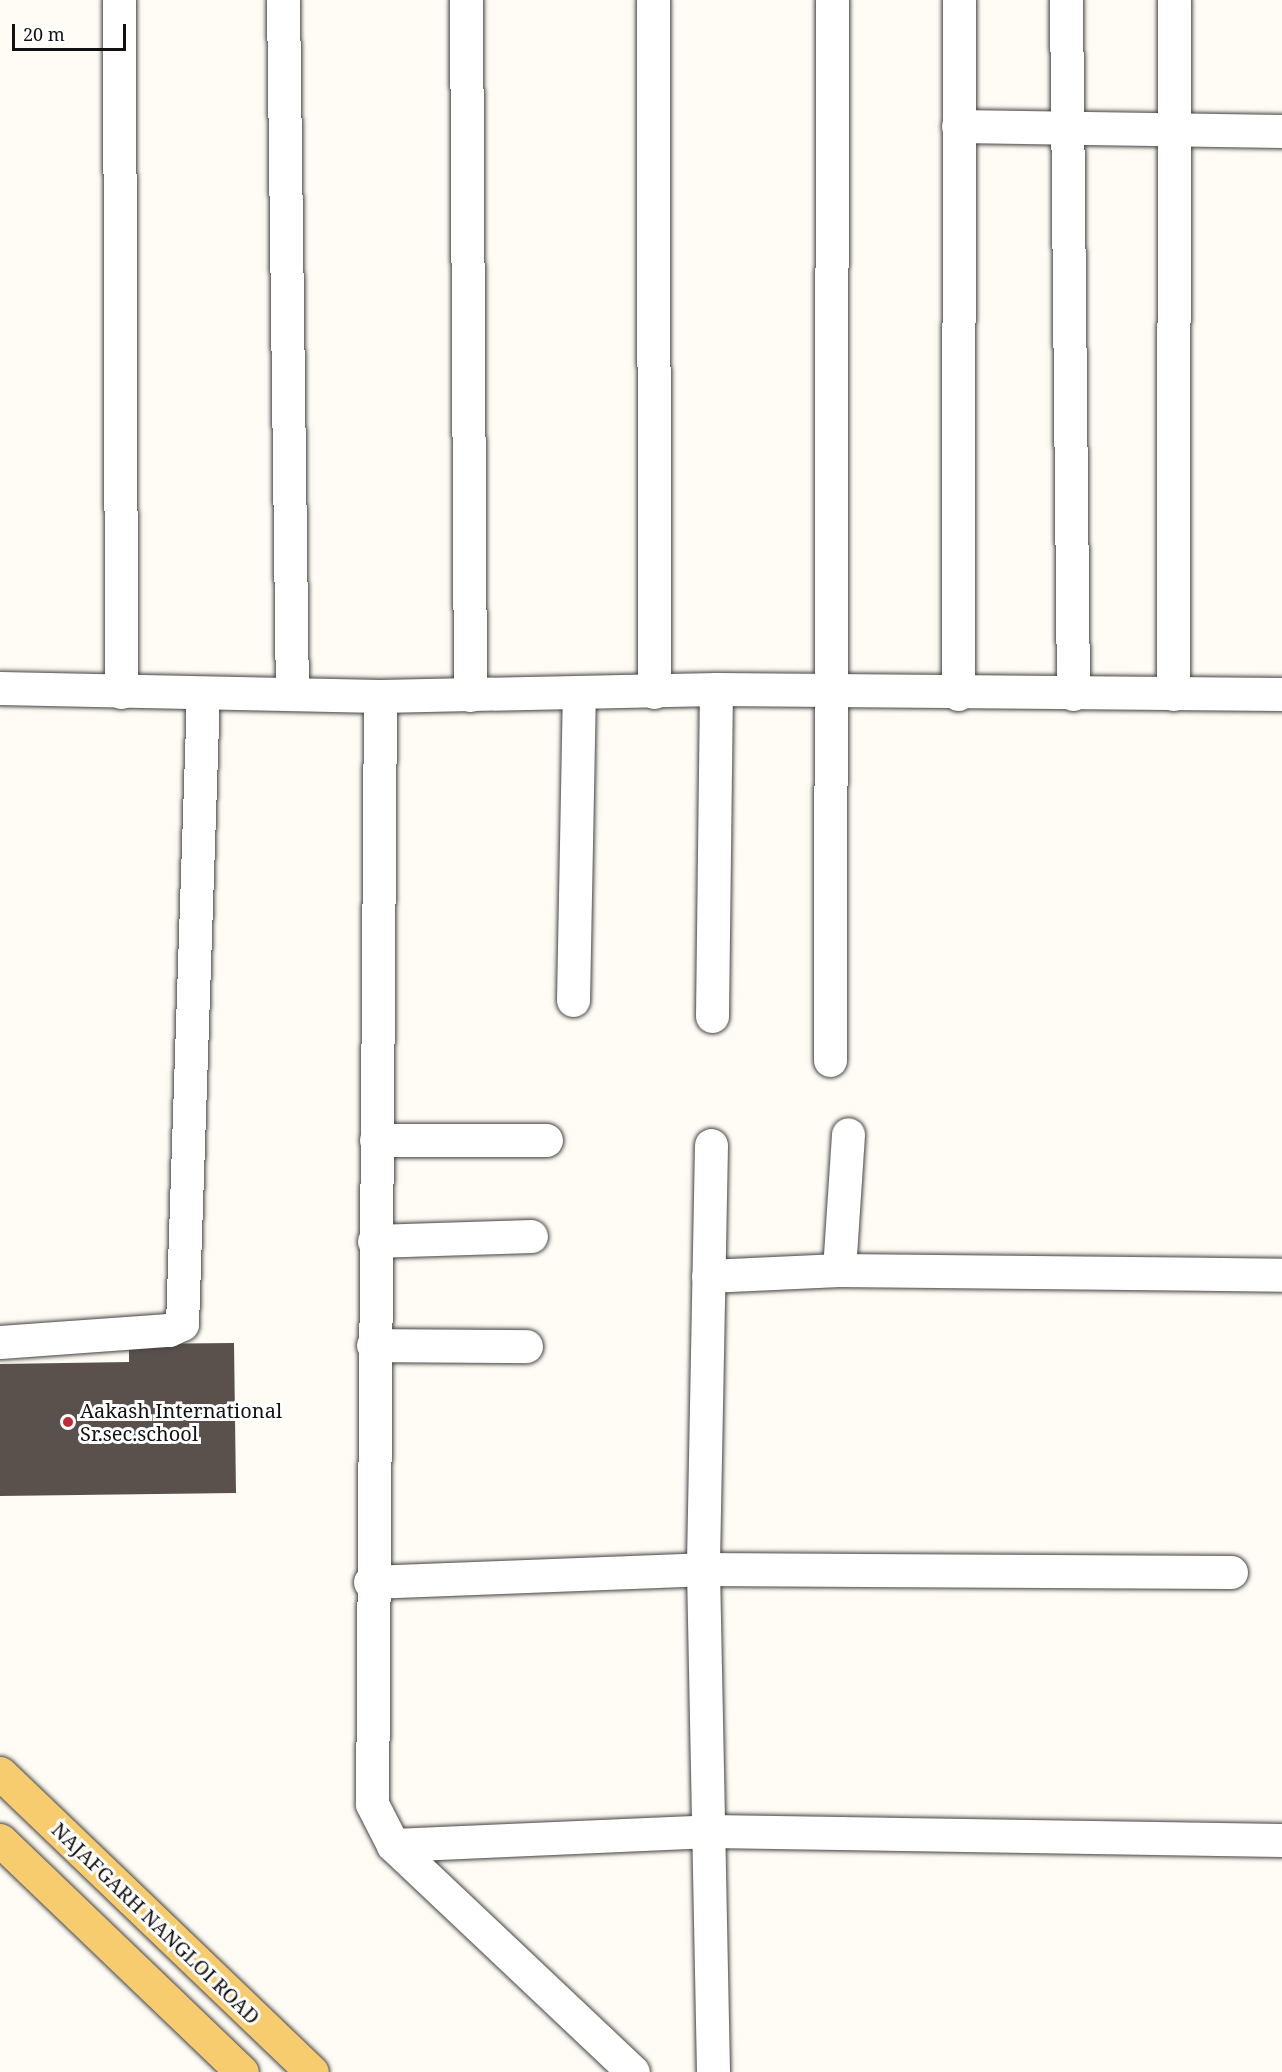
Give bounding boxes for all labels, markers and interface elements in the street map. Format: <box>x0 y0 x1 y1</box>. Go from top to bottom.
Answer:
scale bar <box>15 12 129 50</box>
text: 20 m <box>23 22 65 46</box>
place label: Aakash International Sr.sec.school <box>80 1398 282 1445</box>
marker: Aakash International Sr.sec.school <box>61 1415 75 1429</box>
street label: NAJAFGARH NANGLOI ROAD <box>47 1817 265 2029</box>

